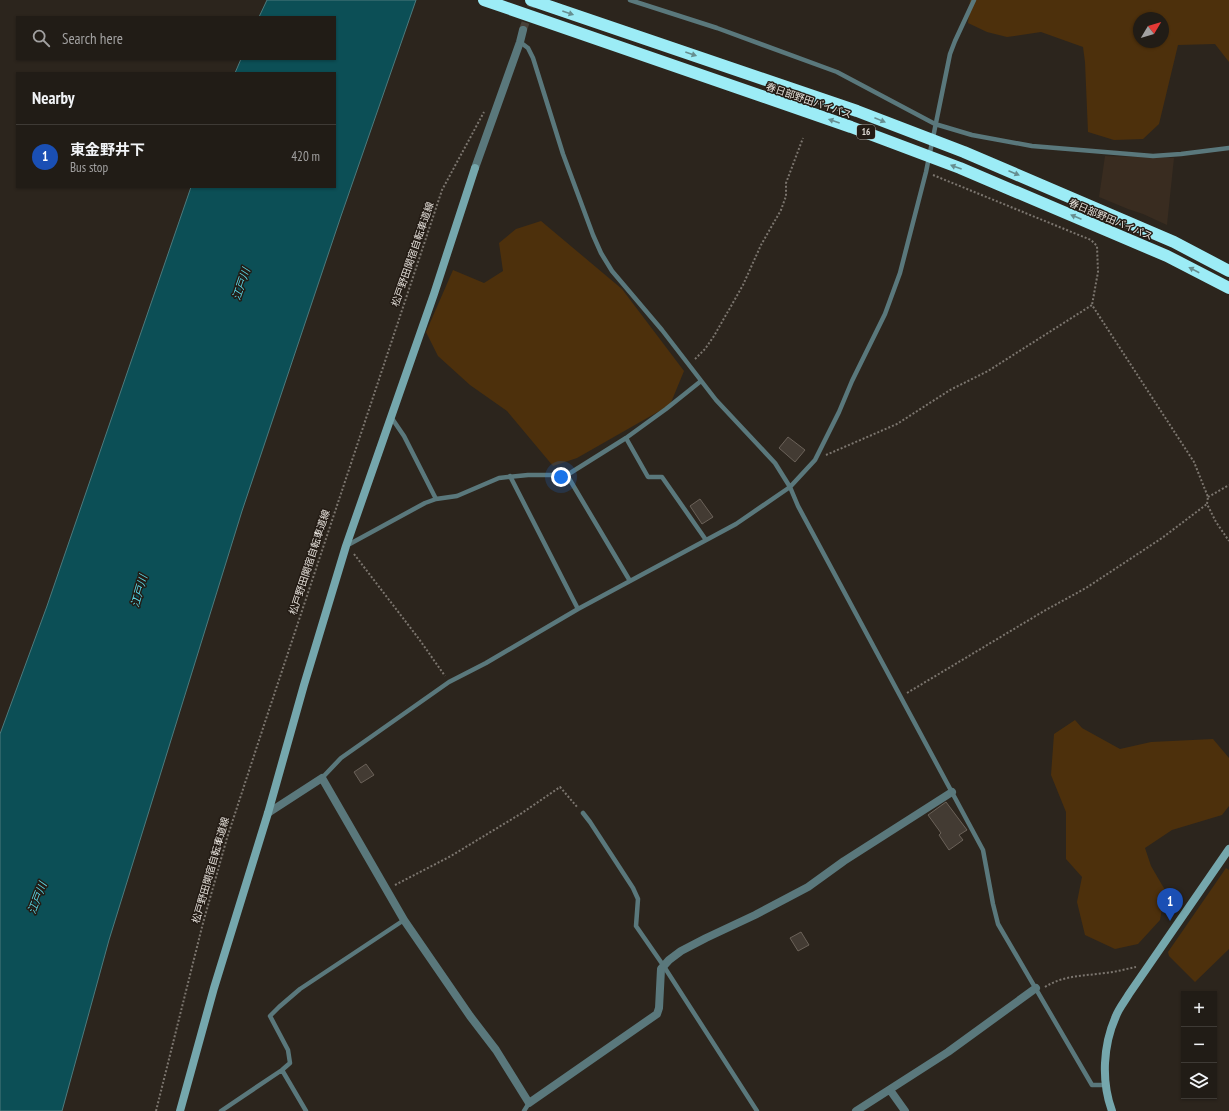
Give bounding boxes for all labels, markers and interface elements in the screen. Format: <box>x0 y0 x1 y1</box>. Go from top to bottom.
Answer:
one-way arrow <box>562 10 574 16</box>
north arrow <box>1133 12 1169 48</box>
search box <box>16 16 336 60</box>
icon: search <box>30 27 52 49</box>
text: Search here <box>62 29 123 48</box>
one-way arrow <box>685 52 697 58</box>
street label: 春日部野田バイパス <box>764 80 853 121</box>
text: Nearby <box>32 87 75 109</box>
one-way arrow <box>874 117 885 123</box>
one-way arrow <box>828 118 840 124</box>
road number: 16 <box>857 125 875 139</box>
text: 東金野井下 <box>70 140 145 159</box>
text: 1 <box>42 148 48 165</box>
text: 420 m <box>291 148 320 165</box>
text: Bus stop <box>70 159 108 176</box>
one-way arrow <box>950 163 962 169</box>
one-way arrow <box>1008 171 1020 177</box>
street label: 春日部野田バイパス <box>1067 196 1155 243</box>
street label: 松戸野田関宿自転車道線 <box>388 200 437 308</box>
one-way arrow <box>1070 214 1081 220</box>
water label: 江戸川 <box>229 265 253 302</box>
one-way arrow <box>1189 267 1200 273</box>
your location <box>551 467 571 487</box>
street label: 松戸野田関宿自転車道線 <box>286 508 333 616</box>
water label: 江戸川 <box>128 572 151 609</box>
street label: 松戸野田関宿自転車道線 <box>189 815 232 925</box>
water label: 江戸川 <box>25 879 50 916</box>
pin: 1 <box>1157 888 1183 921</box>
map controls <box>1181 991 1217 1099</box>
button: + <box>1181 991 1217 1027</box>
button: − <box>1181 1027 1217 1063</box>
button: layers <box>1181 1063 1217 1099</box>

